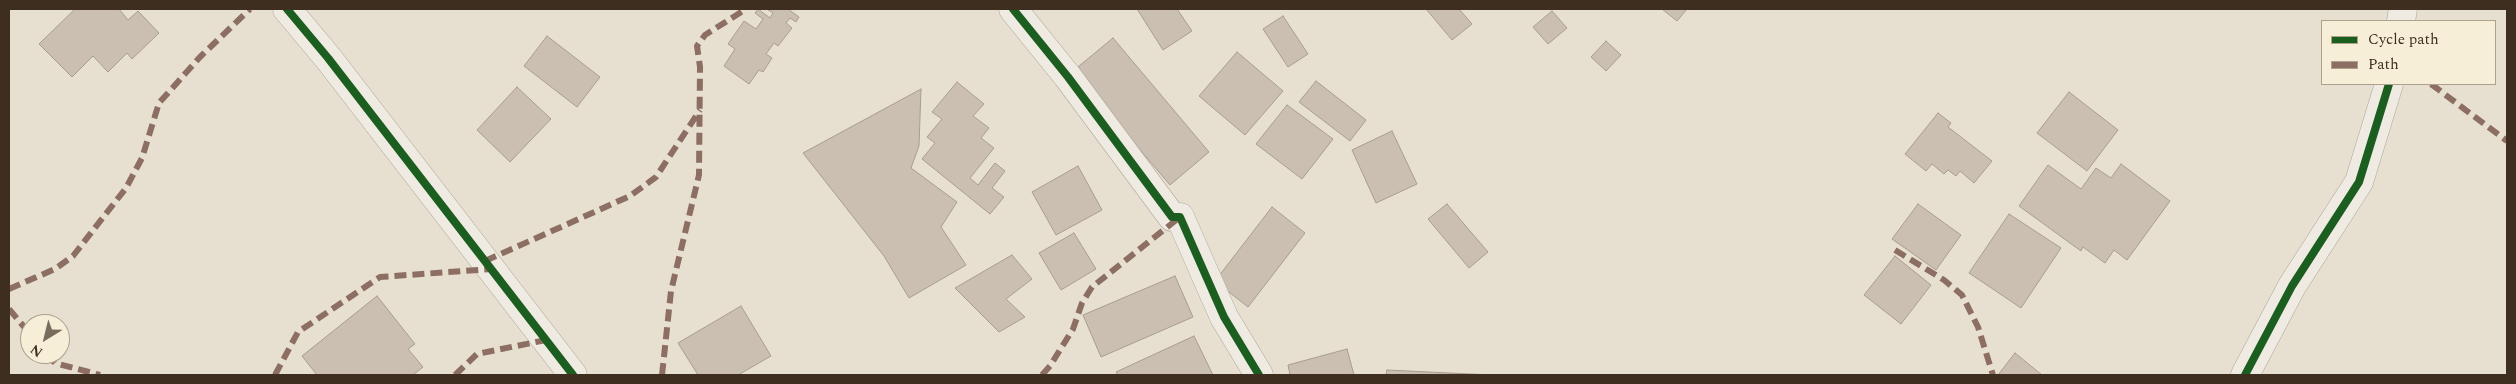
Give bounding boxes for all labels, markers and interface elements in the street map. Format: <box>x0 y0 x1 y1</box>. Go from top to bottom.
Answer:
legend <box>2321 20 2496 85</box>
text: Cycle path <box>2368 28 2439 51</box>
text: Path <box>2368 53 2399 76</box>
north arrow <box>20 314 70 364</box>
text: N <box>26 339 47 363</box>

